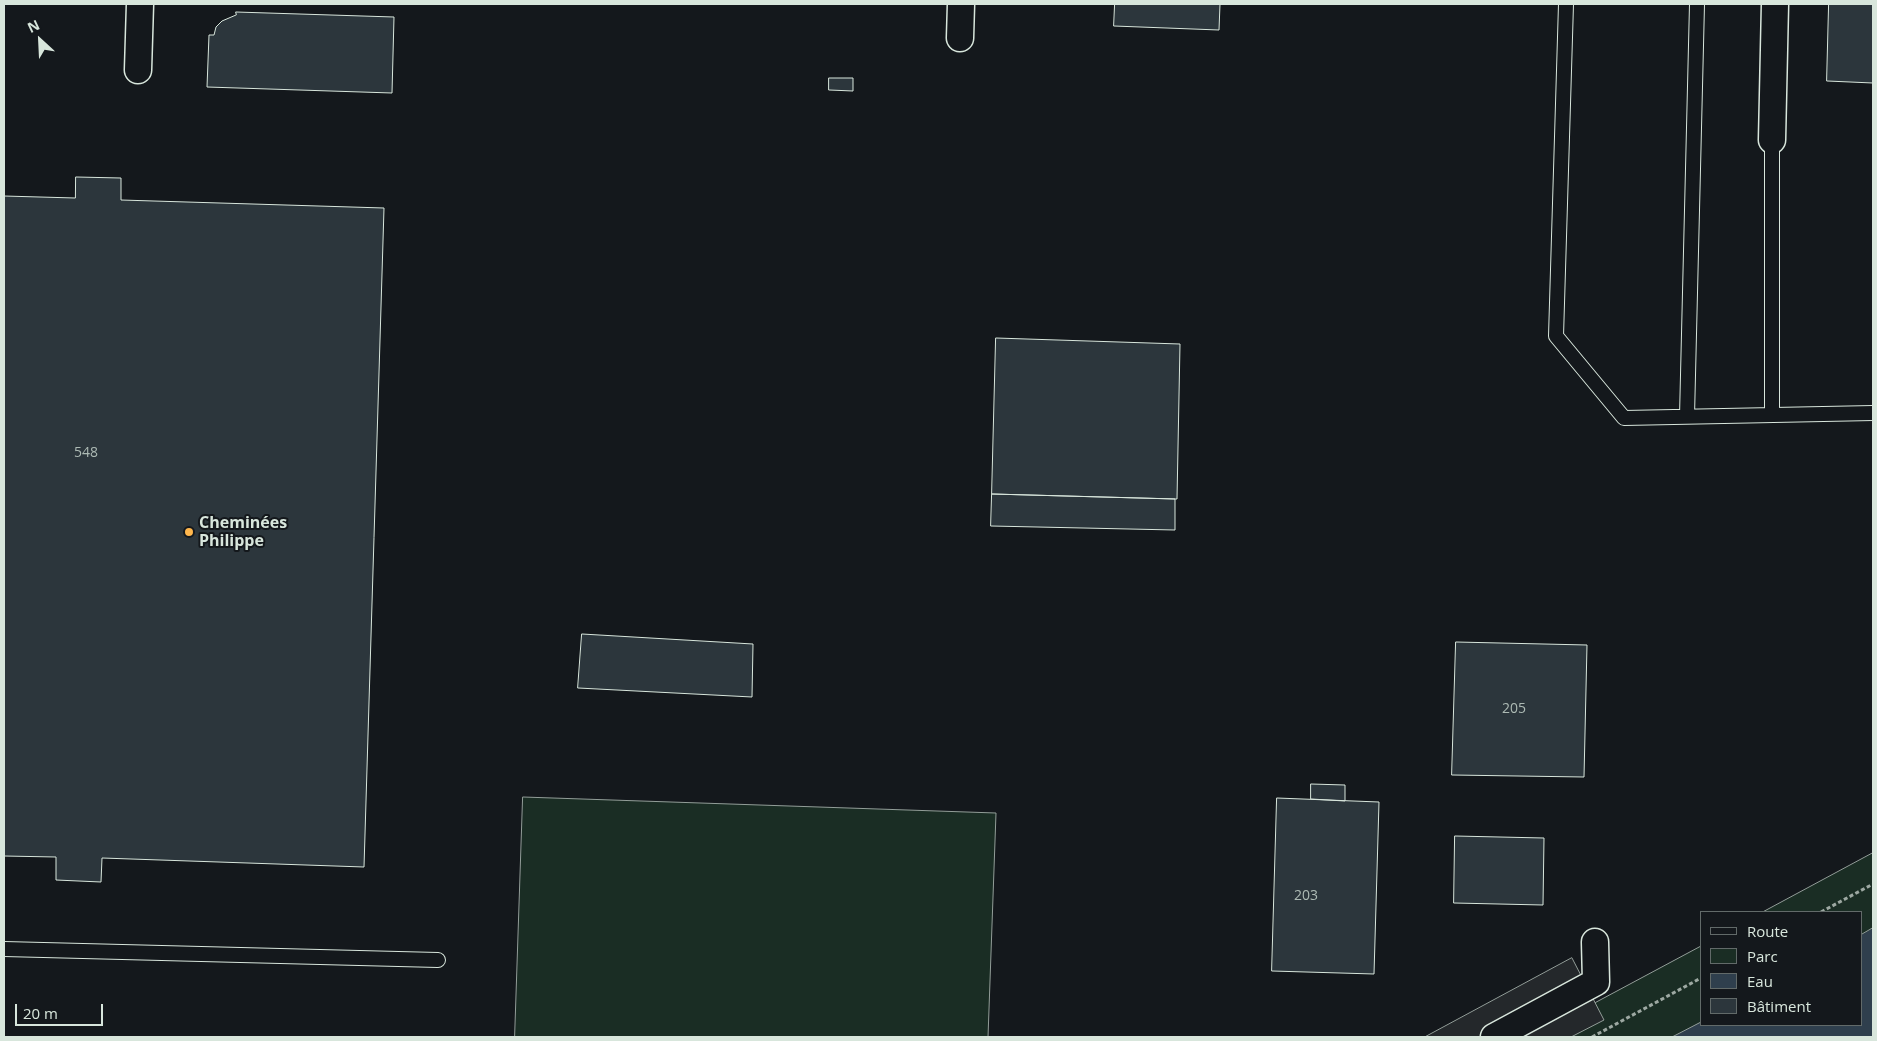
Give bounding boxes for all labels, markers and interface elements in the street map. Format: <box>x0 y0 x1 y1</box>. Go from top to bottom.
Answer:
north arrow <box>15 15 65 65</box>
text: N <box>24 15 43 37</box>
house number: 548 <box>74 445 98 461</box>
place label: Cheminées Philippe <box>199 513 287 551</box>
marker: Cheminées Philippe <box>183 526 195 538</box>
house number: 205 <box>1502 701 1526 717</box>
house number: 203 <box>1294 888 1318 904</box>
legend <box>1700 911 1862 1026</box>
text: Route <box>1747 921 1788 941</box>
text: Parc <box>1747 946 1778 966</box>
text: Eau <box>1747 971 1773 991</box>
scale bar <box>18 994 105 1026</box>
text: Bâtiment <box>1747 996 1811 1016</box>
text: 20 m <box>23 1003 58 1023</box>

